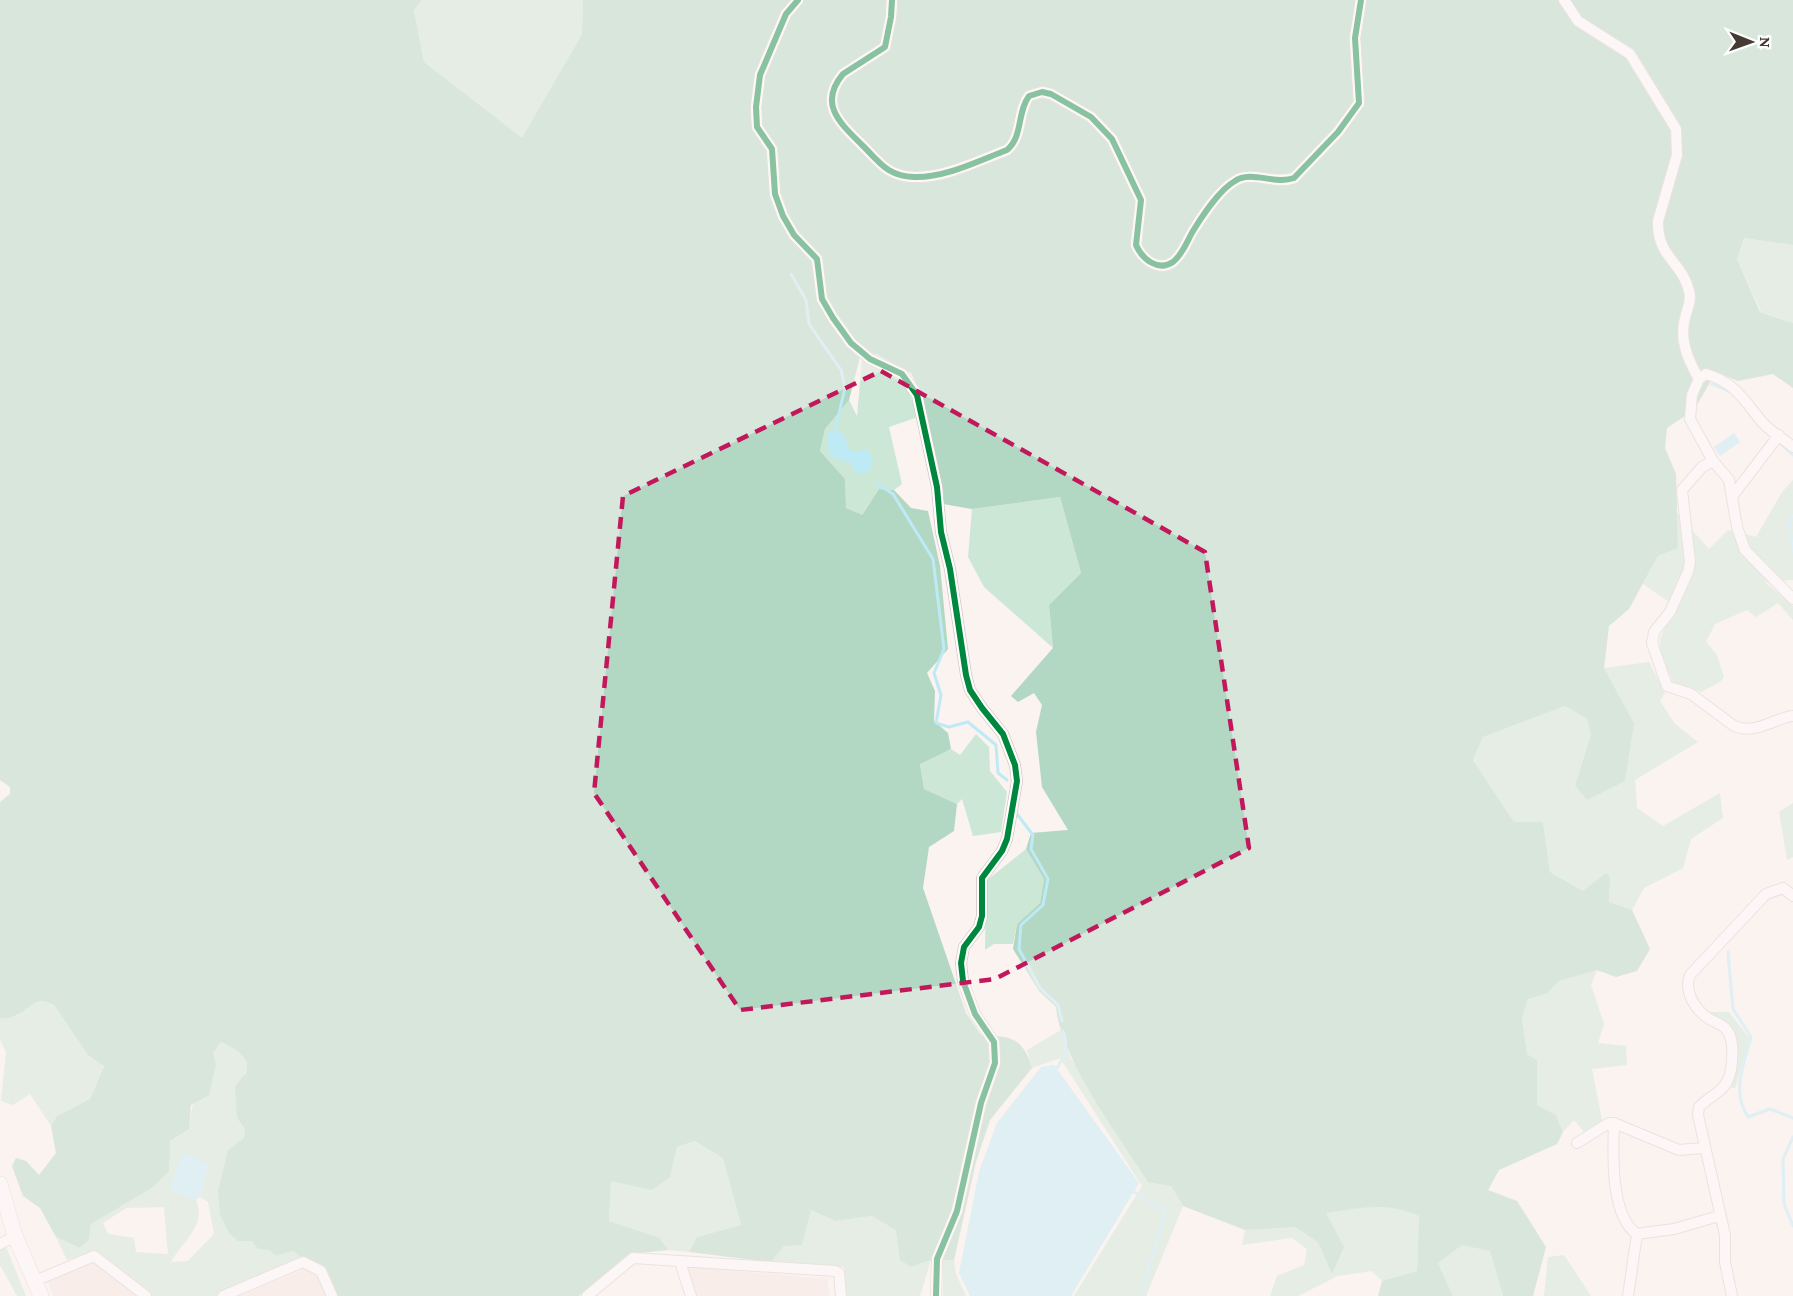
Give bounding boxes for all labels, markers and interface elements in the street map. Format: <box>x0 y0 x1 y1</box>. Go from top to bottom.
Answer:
north arrow <box>1721 12 1781 72</box>
text: N <box>1757 37 1774 48</box>

